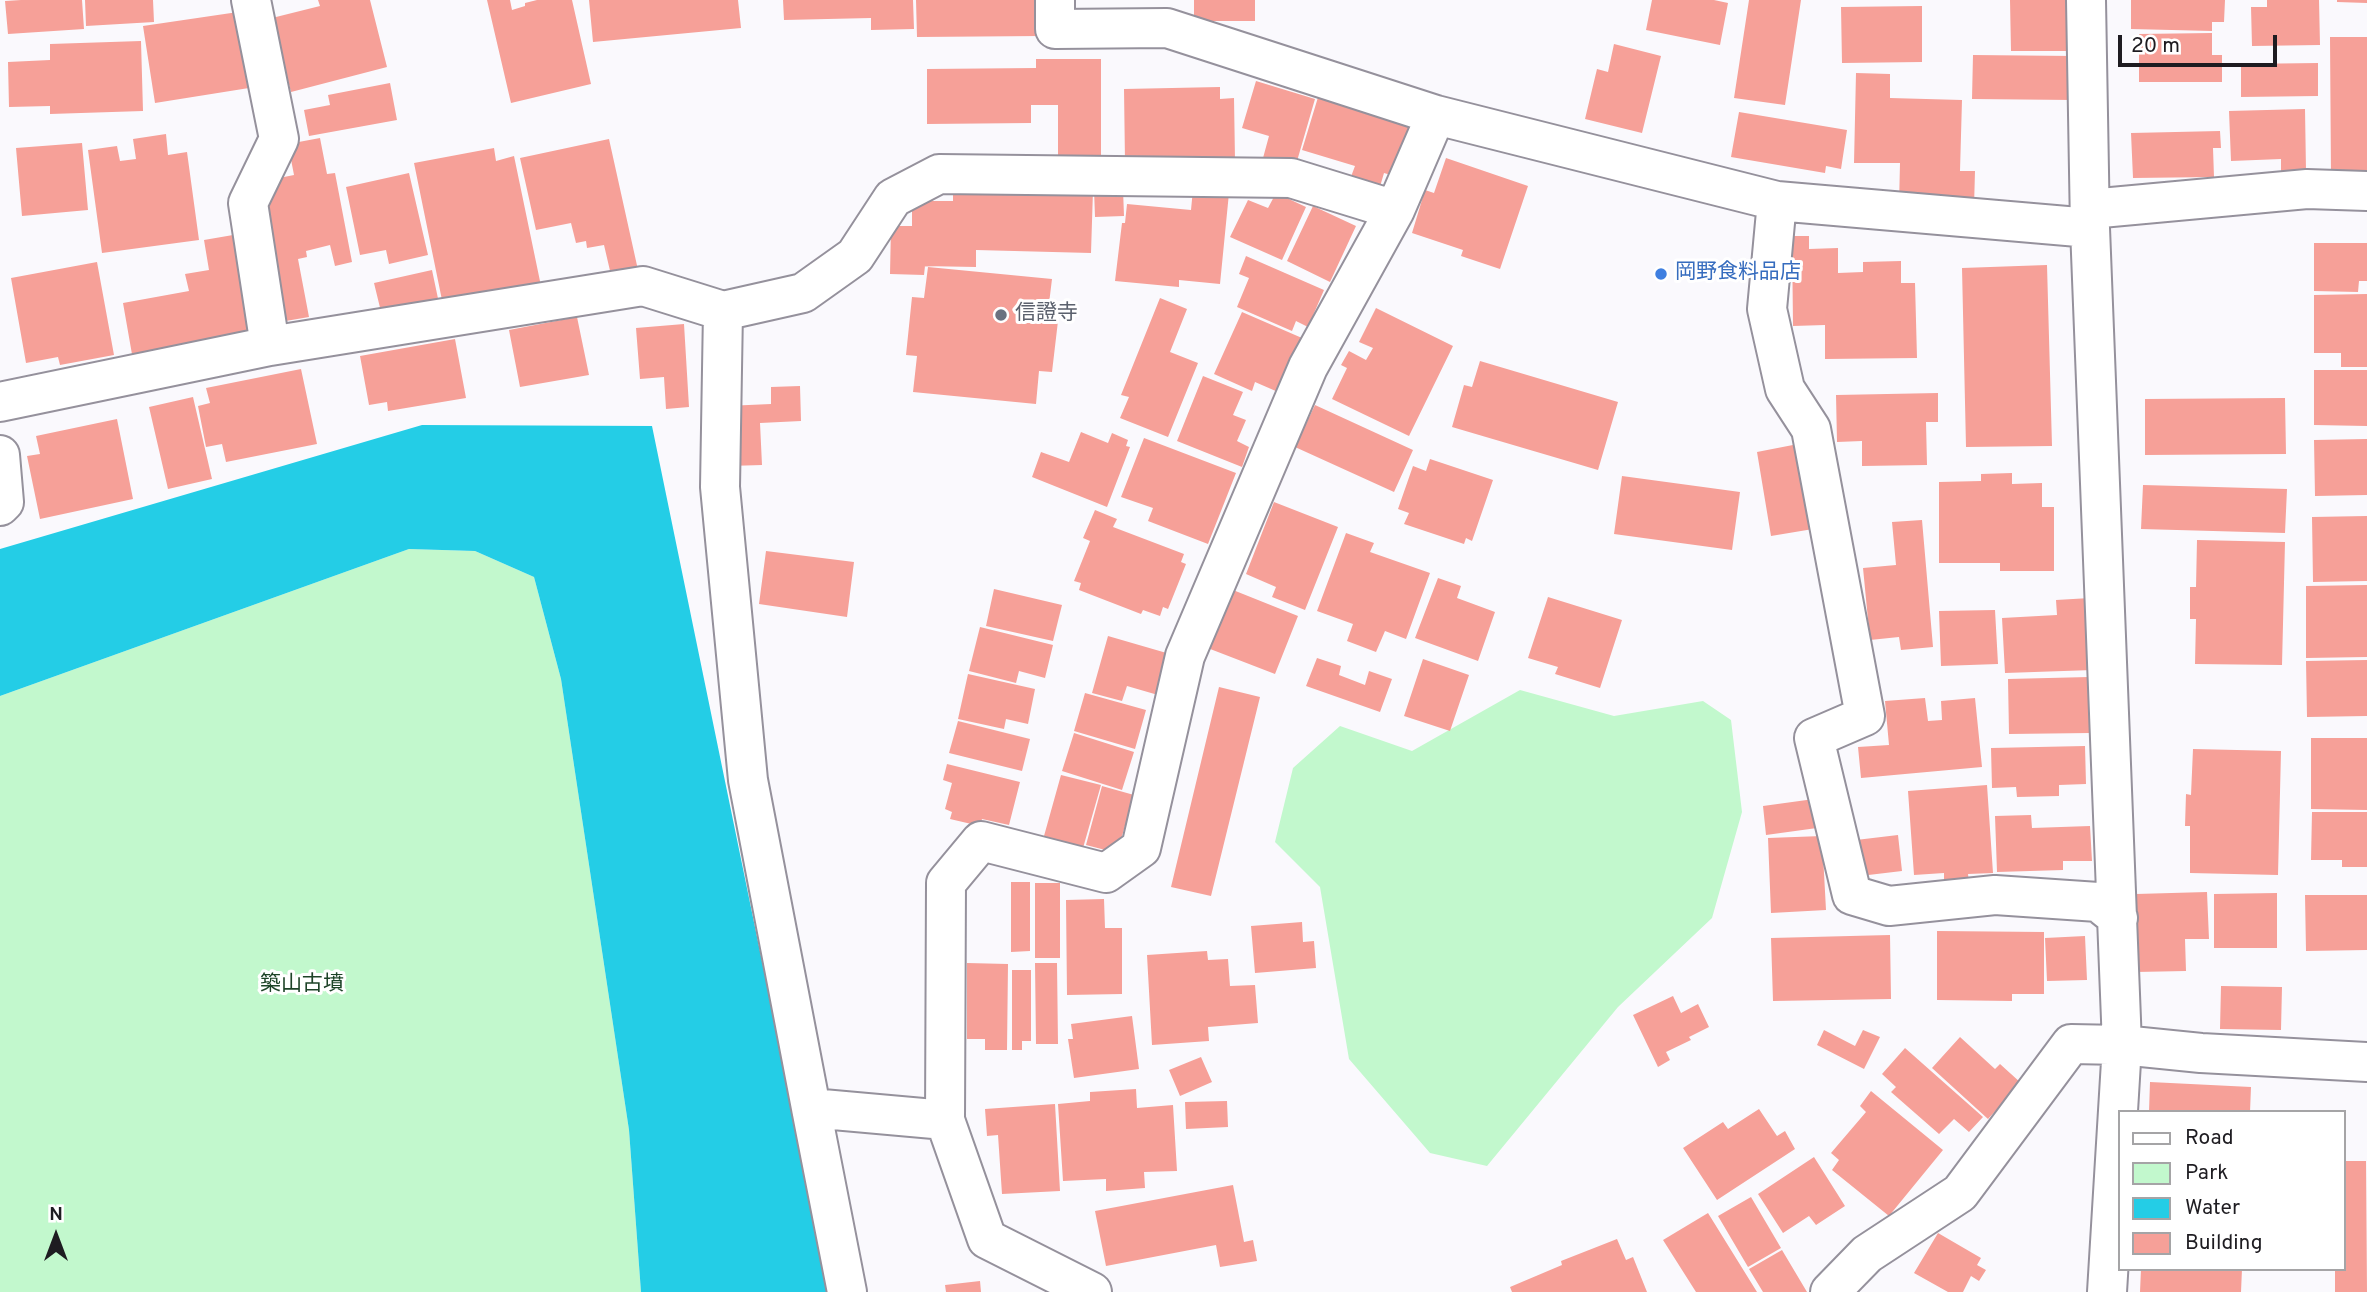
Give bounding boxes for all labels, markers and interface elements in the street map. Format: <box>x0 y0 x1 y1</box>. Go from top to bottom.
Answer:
scale bar <box>2122 21 2281 65</box>
text: 20 m <box>2131 33 2180 60</box>
place label: 岡野食料品店 <box>1675 261 1801 287</box>
marker: 岡野食料品店 <box>1653 266 1669 282</box>
place label: 信證寺 <box>1015 302 1078 328</box>
marker: 信證寺 <box>993 307 1009 323</box>
park label: 築山古墳 <box>260 973 344 999</box>
legend <box>2118 1110 2346 1271</box>
text: Road <box>2185 1125 2234 1152</box>
text: Park <box>2185 1160 2228 1187</box>
text: Water <box>2185 1195 2240 1222</box>
north arrow <box>21 1201 91 1271</box>
text: N <box>49 1203 63 1227</box>
text: Building <box>2185 1230 2263 1257</box>

